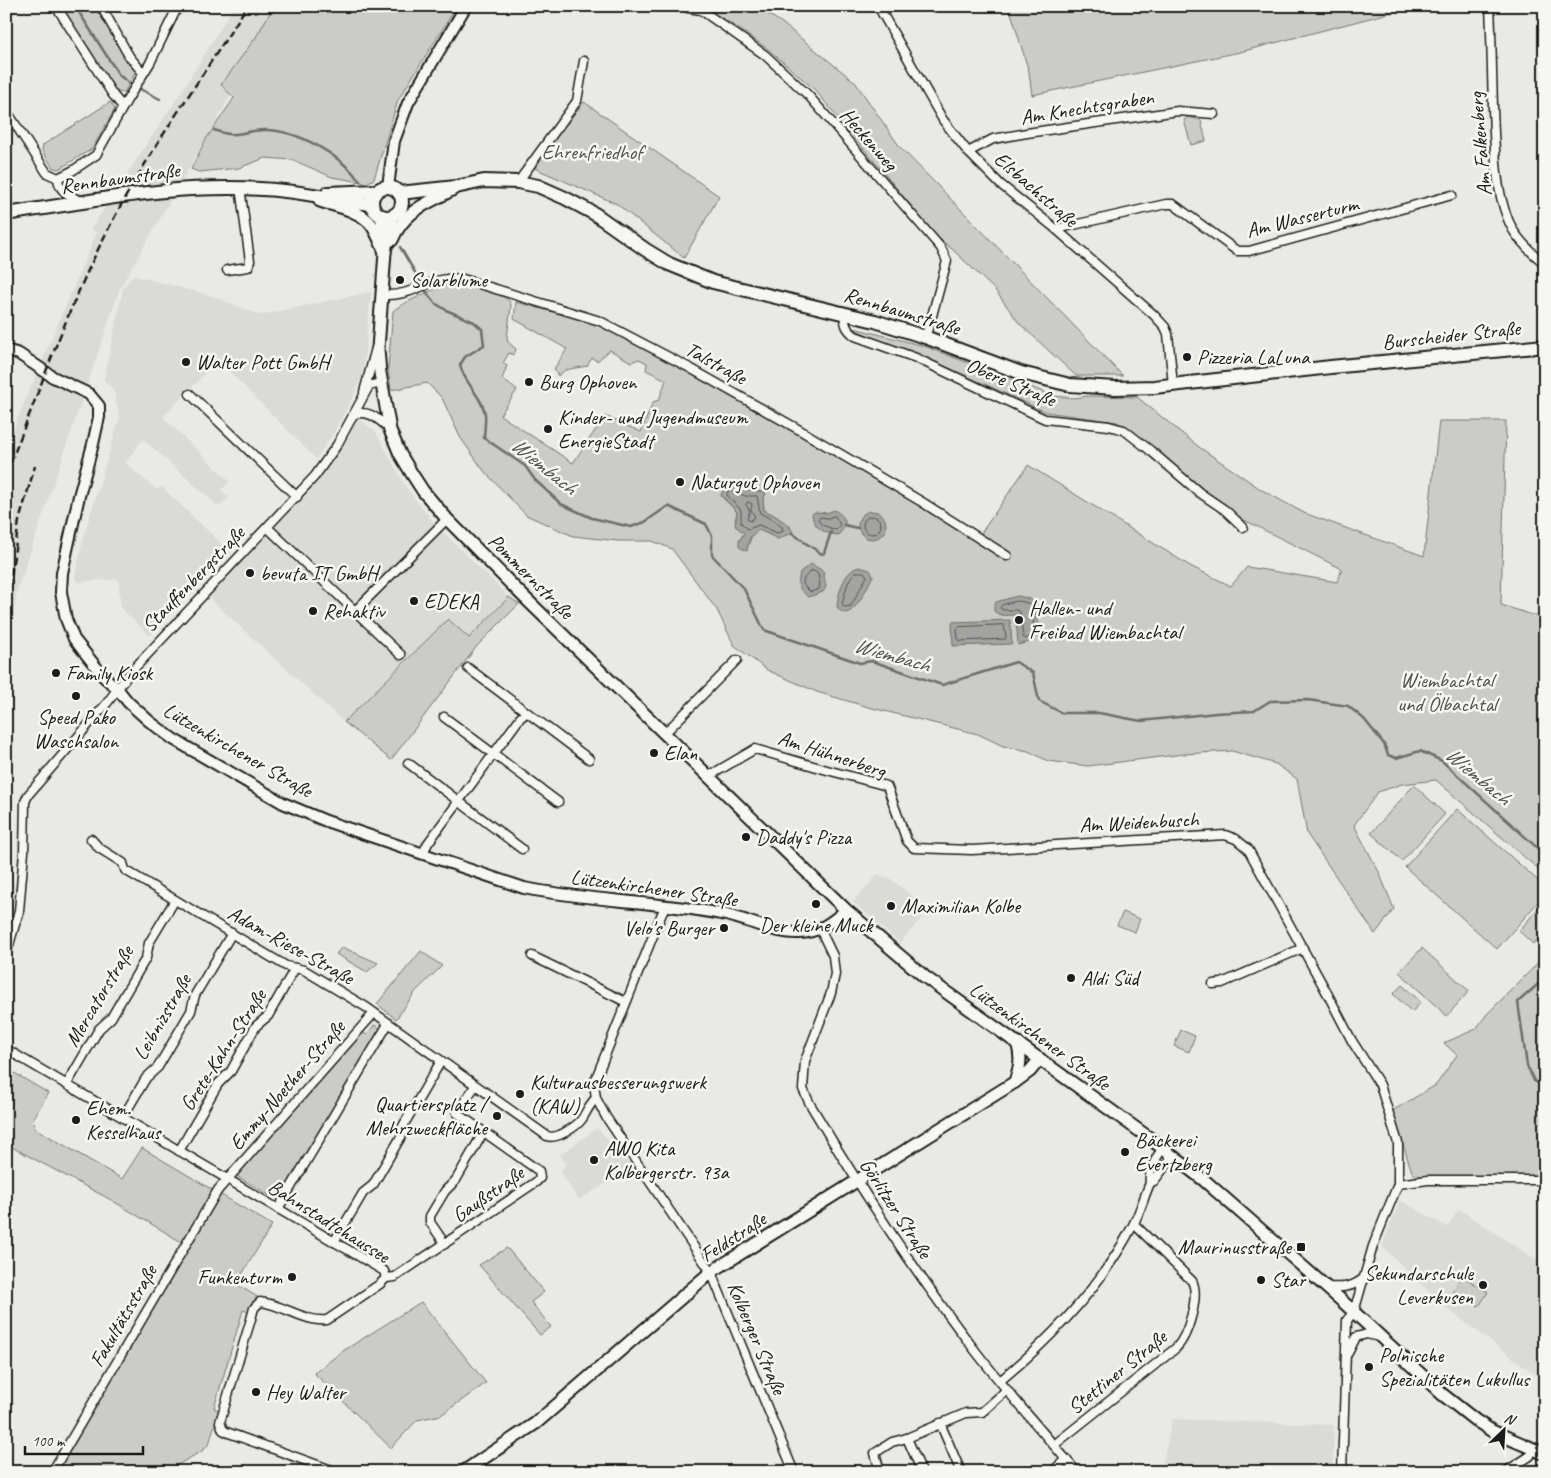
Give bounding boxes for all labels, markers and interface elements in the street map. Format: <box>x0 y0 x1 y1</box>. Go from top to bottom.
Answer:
street label: Am Knechtsgraben <box>1019 84 1156 130</box>
street label: Am Falkenberg <box>1462 90 1497 197</box>
street label: Heckenweg <box>835 102 904 177</box>
park label: Ehrenfriedhof <box>542 139 646 165</box>
street label: Elsbachstraße <box>989 146 1085 234</box>
street label: Rennbaumstraße <box>59 156 183 199</box>
street label: Am Wasserturm <box>1243 190 1363 243</box>
place label: Solarblume <box>410 267 489 293</box>
marker: Solarblume <box>394 274 406 286</box>
street label: Rennbaumstraße <box>841 281 965 342</box>
street label: Burscheider Straße <box>1381 315 1523 355</box>
street label: Talstraße <box>681 336 753 391</box>
place label: Pizzeria LaLuna <box>1197 344 1311 370</box>
place label: Walter Pott GmbH <box>196 349 332 375</box>
marker: Pizzeria LaLuna <box>1181 351 1193 363</box>
street label: Obere Straße <box>962 352 1062 413</box>
marker: Walter Pott GmbH <box>180 356 192 368</box>
place label: Burg Ophoven <box>539 369 638 395</box>
marker: Burg Ophoven <box>523 376 535 388</box>
place label: Kinder- und Jugendmuseum EnergieStadt <box>558 404 749 454</box>
marker: Kinder- und Jugendmuseum EnergieStadt <box>542 423 554 435</box>
water label: Wiembach <box>505 431 584 502</box>
place label: Naturgut Ophoven <box>690 469 820 495</box>
marker: Naturgut Ophoven <box>674 476 686 488</box>
street label: Stauffenbergstraße <box>136 519 252 638</box>
street label: Pommernstraße <box>483 528 581 626</box>
place label: bevuta IT GmbH <box>260 560 381 586</box>
marker: bevuta IT GmbH <box>244 567 256 579</box>
place label: EDEKA <box>424 588 479 614</box>
marker: EDEKA <box>408 595 420 607</box>
place label: Hallen- und Freibad Wiembachtal <box>1029 595 1184 645</box>
place label: Rehaktiv <box>323 598 387 624</box>
marker: Rehaktiv <box>307 605 319 617</box>
marker: Hallen- und Freibad Wiembachtal <box>1013 614 1025 626</box>
water label: Wiembach <box>851 631 935 680</box>
place label: Family Kiosk <box>66 660 154 686</box>
marker: Family Kiosk <box>50 667 62 679</box>
park label: Wiembachtal und Ölbachtal <box>1397 667 1500 717</box>
marker: Speed Pako Waschsalon <box>70 690 82 702</box>
street label: Lützenkirchener Straße <box>159 697 319 804</box>
place label: Speed Pako Waschsalon <box>34 704 120 754</box>
street label: Am Hühnerberg <box>775 724 891 784</box>
place label: Elan <box>664 740 698 766</box>
water label: Wiembach <box>1439 740 1518 813</box>
marker: Elan <box>648 747 660 759</box>
street label: Am Weidenbusch <box>1079 806 1201 838</box>
place label: Daddy's Pizza <box>756 824 853 850</box>
marker: Daddy's Pizza <box>740 831 752 843</box>
street label: Lützenkirchener Straße <box>569 863 741 913</box>
place label: Maximilian Kolbe <box>901 893 1022 919</box>
marker: Der kleine Muck <box>810 898 822 910</box>
street label: Adam-Riese-Straße <box>223 900 360 991</box>
marker: Maximilian Kolbe <box>885 900 897 912</box>
place label: Der kleine Muck <box>759 912 874 938</box>
place label: Velo's Burger <box>624 915 716 941</box>
marker: Velo's Burger <box>718 922 730 934</box>
street label: Mercatorstraße <box>59 939 140 1051</box>
place label: Aldi Süd <box>1081 965 1142 991</box>
street label: Leibnizstraße <box>127 968 198 1065</box>
marker: Aldi Süd <box>1065 972 1077 984</box>
street label: Lützenkirchener Straße <box>964 976 1117 1097</box>
street label: Grete-Kahn-Straße <box>174 983 273 1116</box>
street label: Emmy-Noether-Straße <box>223 1013 352 1155</box>
place label: Kulturausbesserungswerk (KAW) <box>530 1069 707 1119</box>
marker: Kulturausbesserungswerk (KAW) <box>514 1088 526 1100</box>
place label: Quartiersplatz / Mehrzweckfläche <box>366 1091 491 1141</box>
place label: Ehem. Kesselhaus <box>86 1095 162 1145</box>
marker: Quartiersplatz / Mehrzweckfläche <box>491 1110 503 1122</box>
marker: Ehem. Kesselhaus <box>70 1114 82 1126</box>
place label: Bäckerei Evertzberg <box>1135 1127 1213 1177</box>
place label: AWO Kita Kolbergerstr. 93a <box>604 1135 731 1185</box>
marker: Bäckerei Evertzberg <box>1119 1146 1131 1158</box>
street label: Görlitzer Straße <box>854 1153 939 1265</box>
marker: AWO Kita Kolbergerstr. 93a <box>588 1154 600 1166</box>
street label: Gaußstraße <box>447 1159 531 1228</box>
street label: Bahnstadtchaussee <box>263 1173 396 1269</box>
street label: Feldstraße <box>695 1205 773 1268</box>
place label: Maurinusstraße <box>1178 1234 1293 1260</box>
marker: Maurinusstraße <box>1295 1241 1307 1253</box>
street label: Fakultätsstraße <box>83 1259 164 1372</box>
place label: Sekundarschule Leverkusen <box>1364 1260 1474 1310</box>
place label: Funkenturm <box>197 1264 283 1290</box>
place label: Star <box>1271 1267 1307 1293</box>
marker: Funkenturm <box>286 1271 298 1283</box>
marker: Star <box>1255 1274 1267 1286</box>
street label: Kolberger Straße <box>722 1278 793 1400</box>
marker: Sekundarschule Leverkusen <box>1477 1279 1489 1291</box>
street label: Stettiner Straße <box>1062 1323 1174 1420</box>
place label: Polnische Spezialitäten Lukullus <box>1379 1342 1531 1392</box>
marker: Polnische Spezialitäten Lukullus <box>1363 1361 1375 1373</box>
place label: Hey Walter <box>266 1379 348 1405</box>
marker: Hey Walter <box>250 1386 262 1398</box>
north arrow <box>1478 1406 1528 1456</box>
text: N <box>1502 1409 1519 1429</box>
scale bar <box>25 1423 142 1455</box>
text: 100 m <box>32 1432 66 1451</box>

